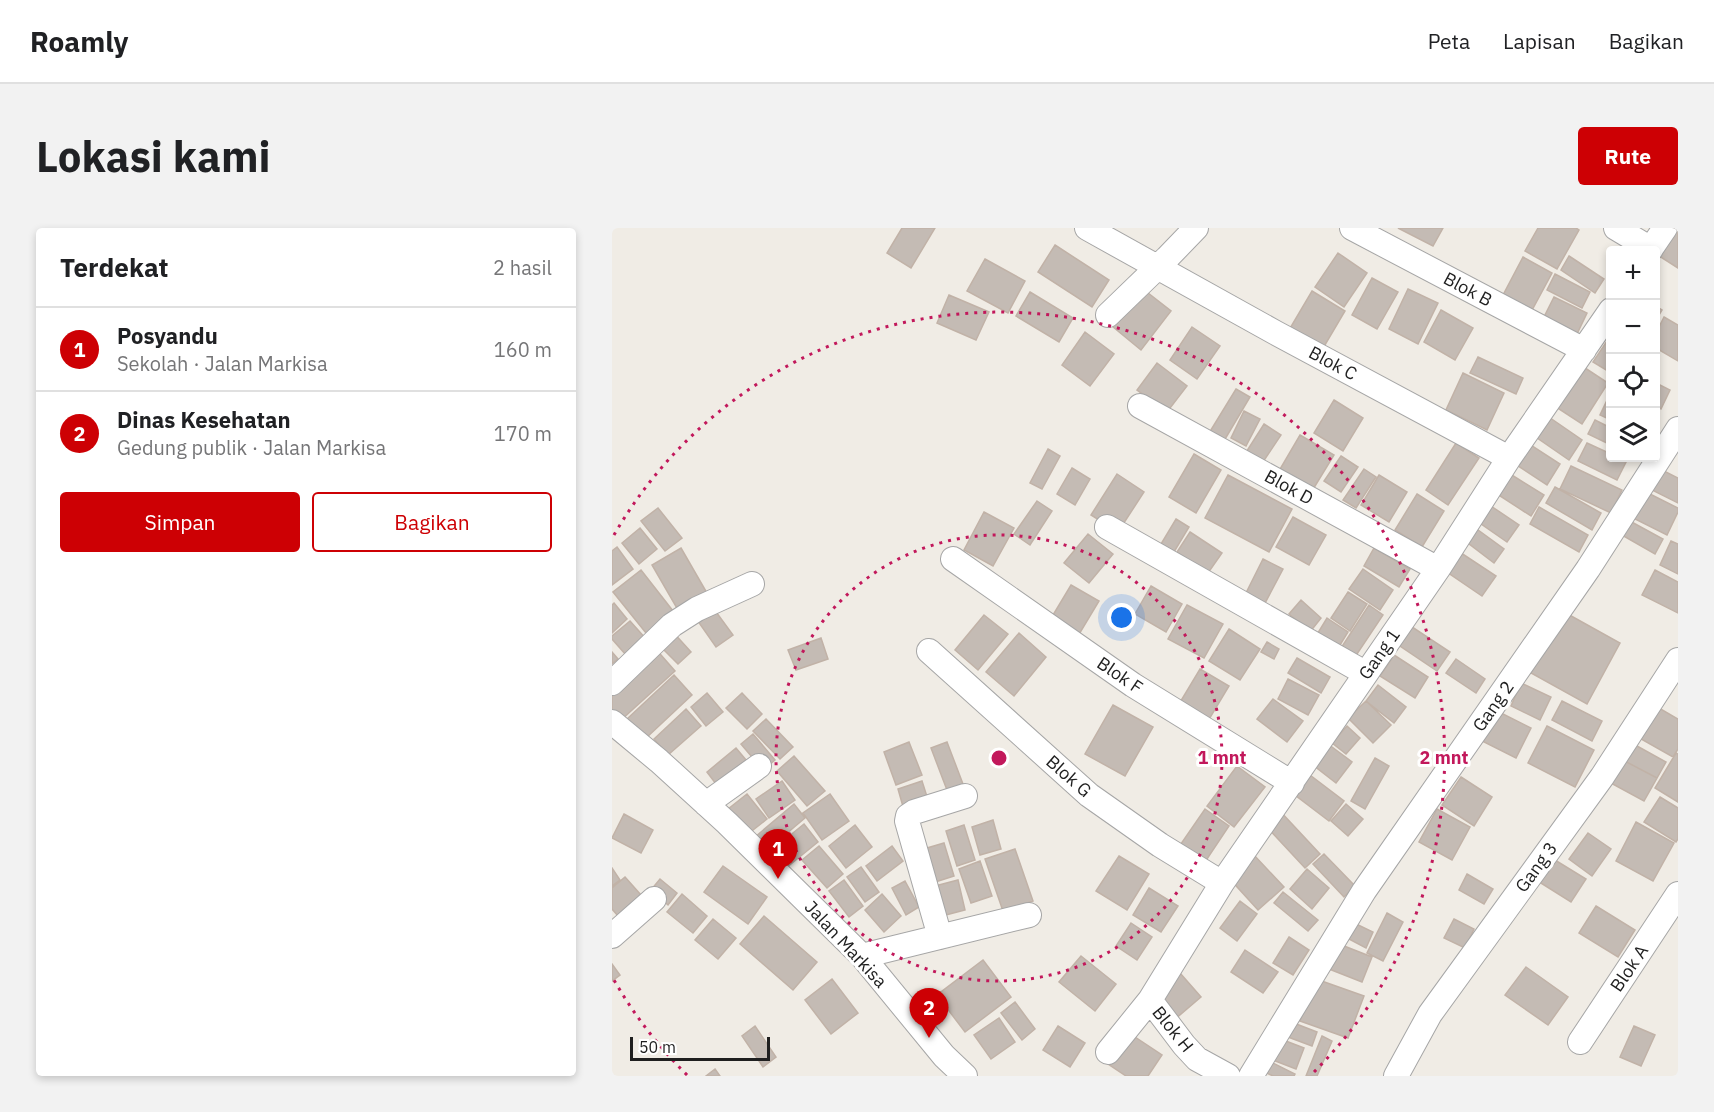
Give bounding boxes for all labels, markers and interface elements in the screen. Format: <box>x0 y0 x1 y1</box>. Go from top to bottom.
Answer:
text: Roamly <box>30 23 128 60</box>
text: Peta <box>1428 27 1470 55</box>
text: Lapisan <box>1503 27 1576 55</box>
text: Bagikan <box>1609 27 1684 55</box>
button: Rute <box>1578 127 1678 185</box>
text: Lokasi kami <box>36 129 270 184</box>
map controls <box>1606 246 1660 462</box>
button: + <box>1606 246 1660 300</box>
text: Terdekat <box>60 250 169 284</box>
text: 2 hasil <box>493 254 552 281</box>
street label: Blok B <box>1440 267 1496 311</box>
button: − <box>1606 300 1660 354</box>
text: Posyandu <box>117 321 218 350</box>
text: 1 <box>74 336 86 363</box>
text: 160 m <box>494 336 552 363</box>
street label: Blok C <box>1305 341 1361 385</box>
text: Sekolah · Jalan Markisa <box>117 350 328 377</box>
button: locate <box>1606 354 1660 408</box>
text: Dinas Kesehatan <box>117 405 291 434</box>
button: layers <box>1606 408 1660 462</box>
text: 2 <box>74 420 86 447</box>
text: 170 m <box>494 420 552 447</box>
text: Gedung publik · Jalan Markisa <box>117 434 386 461</box>
street label: Blok D <box>1260 464 1318 510</box>
button: Simpan <box>60 492 300 552</box>
button: Bagikan <box>312 492 552 552</box>
your location <box>1107 603 1136 632</box>
street label: Gang 1 <box>1353 624 1405 684</box>
street label: Blok F <box>1093 651 1147 699</box>
street label: Gang 2 <box>1467 676 1519 736</box>
text: 1 mnt <box>1198 746 1246 769</box>
text: 2 mnt <box>1420 746 1468 769</box>
centre of rings <box>989 748 1009 768</box>
street label: Blok G <box>1041 750 1097 802</box>
pin: 1 <box>758 830 798 879</box>
street label: Gang 3 <box>1510 837 1562 897</box>
street label: Jalan Markisa <box>800 896 893 993</box>
street label: Blok A <box>1605 940 1653 996</box>
pin: 2 <box>910 988 948 1038</box>
street label: Blok H <box>1147 1001 1199 1057</box>
scale bar <box>630 1034 770 1062</box>
text: 50 m <box>639 1037 676 1057</box>

